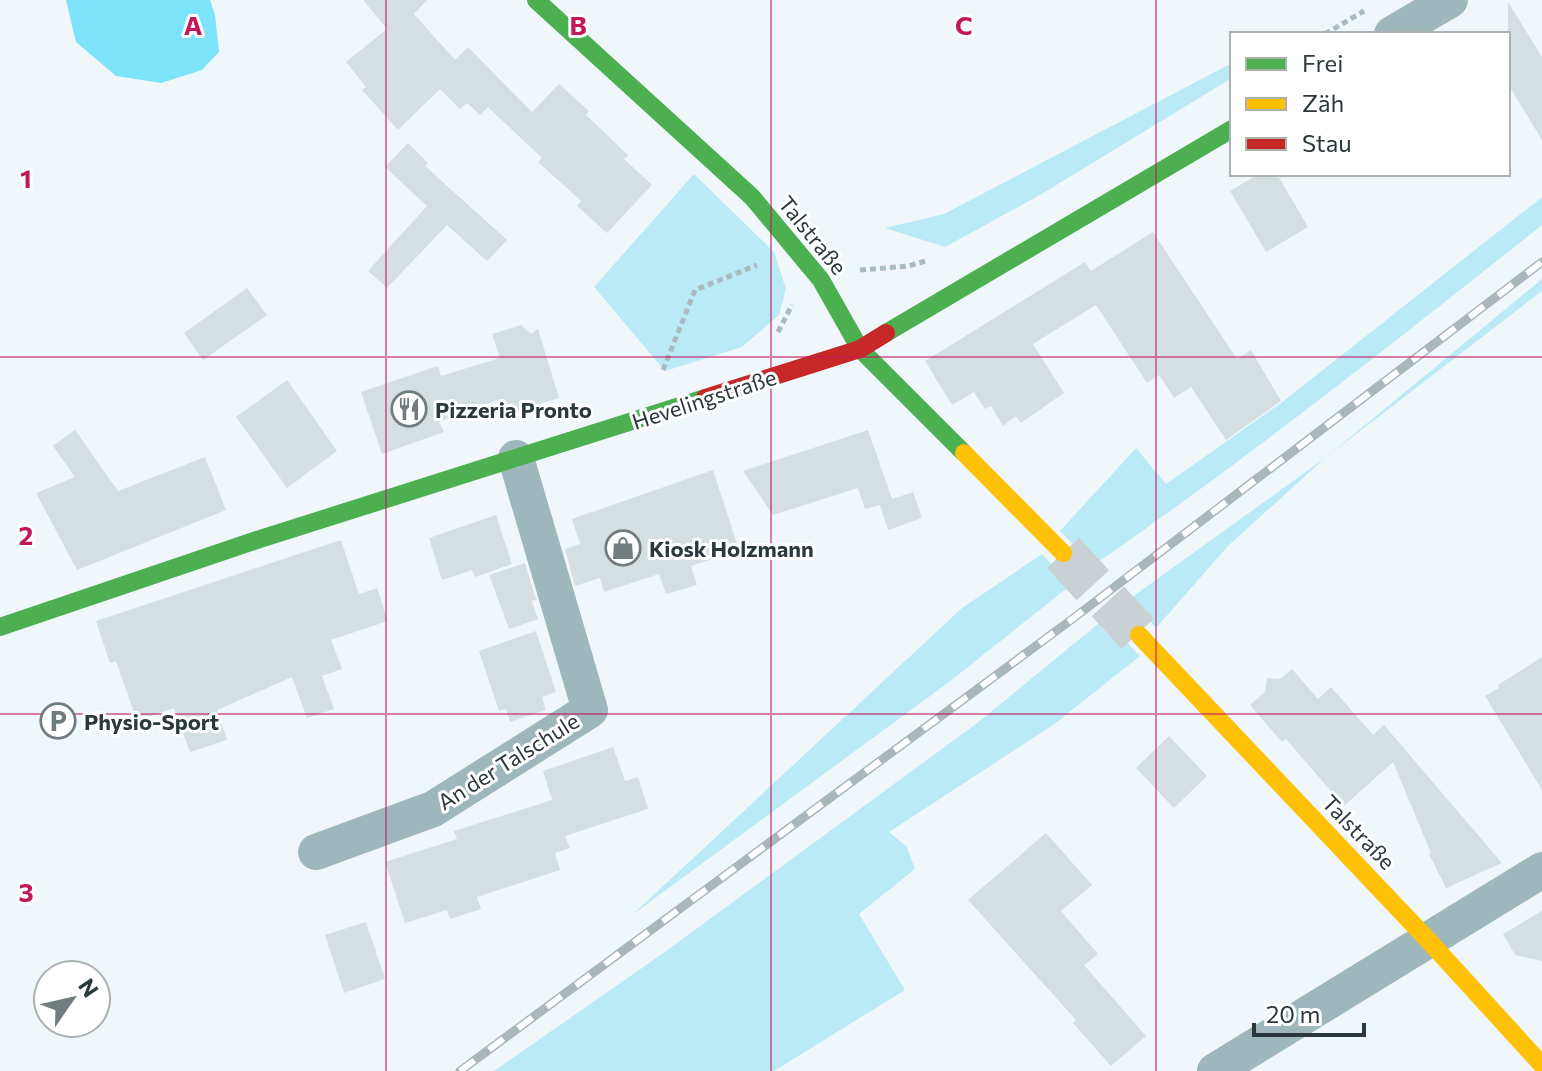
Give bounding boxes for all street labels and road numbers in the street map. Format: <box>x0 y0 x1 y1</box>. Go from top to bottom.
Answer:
street label: Talstraße <box>773 190 853 280</box>
street label: Hevelingstraße <box>628 363 780 435</box>
street label: An der Talschule <box>432 707 584 815</box>
street label: Talstraße <box>1317 789 1401 875</box>

